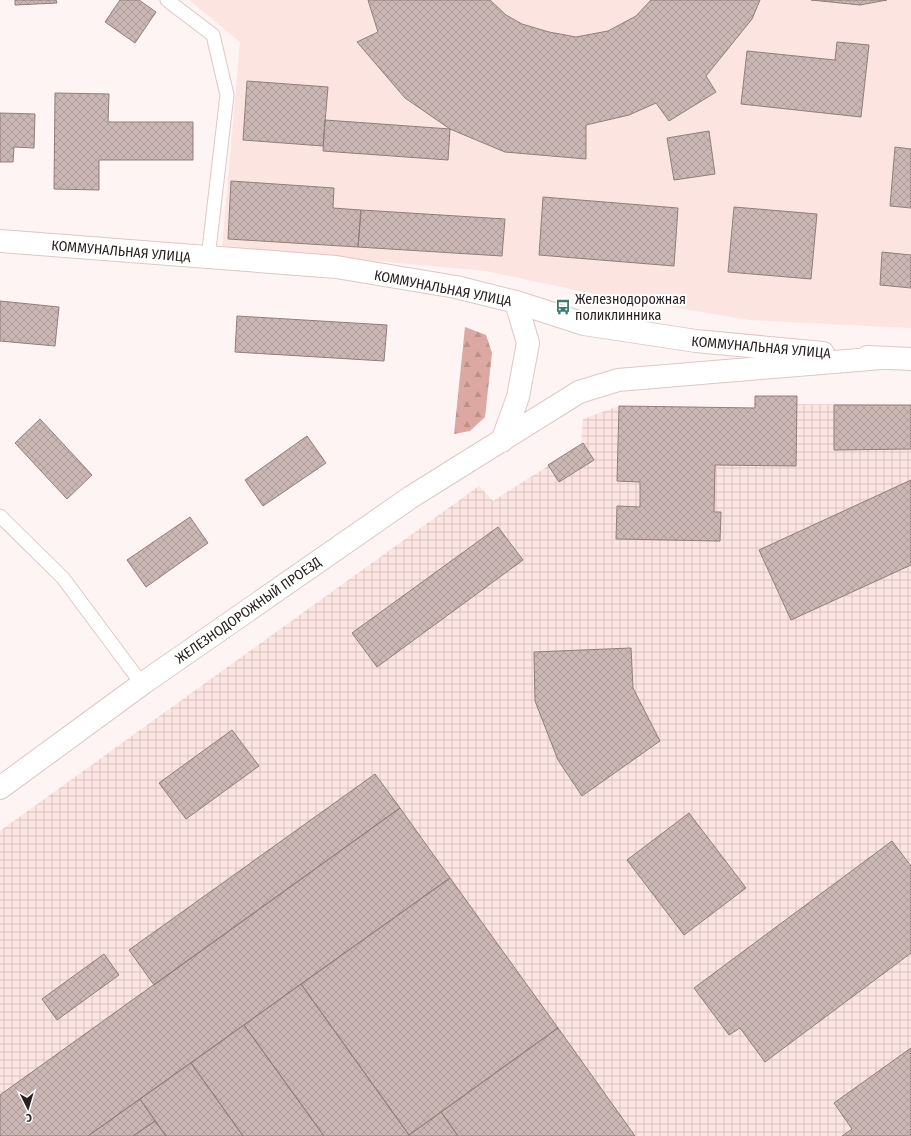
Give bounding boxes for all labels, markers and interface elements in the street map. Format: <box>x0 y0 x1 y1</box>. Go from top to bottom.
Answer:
street label: КОММУНАЛЬНАЯ УЛИЦА <box>51 237 192 266</box>
street label: КОММУНАЛЬНАЯ УЛИЦА <box>373 267 514 310</box>
place label: Железнодорожная поликлинника <box>575 291 686 324</box>
bus stop icon: Железнодорожная поликлинника <box>554 298 572 316</box>
street label: КОММУНАЛЬНАЯ УЛИЦА <box>691 333 832 362</box>
street label: ЖЕЛЕЗНОДОРОЖНЫЙ ПРОЕЗД <box>172 553 325 667</box>
north arrow <box>8 1088 48 1128</box>
text: С <box>25 1111 32 1124</box>

